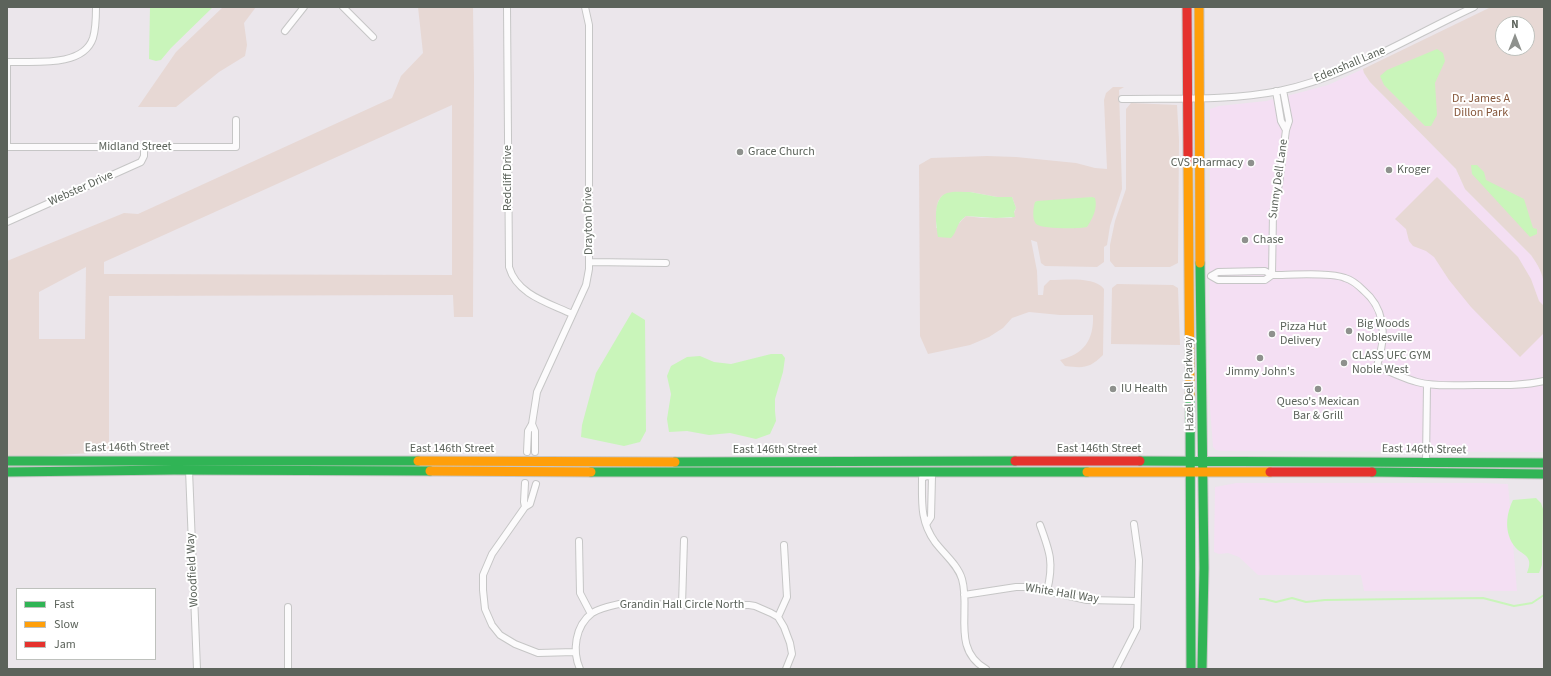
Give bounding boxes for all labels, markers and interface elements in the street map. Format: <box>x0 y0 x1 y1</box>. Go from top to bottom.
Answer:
north arrow <box>1495 16 1535 56</box>
text: N <box>1511 17 1519 32</box>
street label: Edenshall Lane <box>1312 44 1388 86</box>
park label: Dr. James A Dillon Park <box>1452 92 1510 120</box>
street label: Sunny Dell Lane <box>1266 138 1292 220</box>
street label: Midland Street <box>98 140 172 154</box>
street label: Redcliff Drive <box>501 145 515 211</box>
place label: Grace Church <box>748 145 815 159</box>
marker: Grace Church <box>735 147 745 157</box>
place label: CVS Pharmacy <box>1171 156 1243 170</box>
marker: CVS Pharmacy <box>1246 158 1256 168</box>
place label: Kroger <box>1397 163 1430 177</box>
marker: Kroger <box>1384 165 1394 175</box>
street label: Webster Drive <box>46 168 116 210</box>
street label: Drayton Drive <box>581 187 597 255</box>
place label: Chase <box>1253 233 1283 247</box>
marker: Chase <box>1240 235 1250 245</box>
place label: Big Woods Noblesville <box>1357 317 1413 345</box>
place label: Pizza Hut Delivery <box>1280 320 1327 348</box>
marker: Big Woods Noblesville <box>1344 326 1354 336</box>
marker: Pizza Hut Delivery <box>1267 329 1277 339</box>
street label: Hazel Dell Parkway <box>1182 337 1198 431</box>
place label: CLASS UFC GYM Noble West <box>1352 349 1431 377</box>
marker: Jimmy John's <box>1255 353 1265 363</box>
marker: CLASS UFC GYM Noble West <box>1339 358 1349 368</box>
place label: Jimmy John's <box>1225 365 1295 379</box>
place label: IU Health <box>1121 382 1168 396</box>
marker: IU Health <box>1108 384 1118 394</box>
marker: Queso's Mexican Bar & Grill <box>1313 384 1323 394</box>
place label: Queso's Mexican Bar & Grill <box>1277 395 1359 423</box>
street label: East 146th Street <box>85 440 169 456</box>
street label: East 146th Street <box>410 442 494 456</box>
street label: East 146th Street <box>1057 442 1141 456</box>
street label: East 146th Street <box>1382 442 1466 458</box>
street label: East 146th Street <box>733 443 817 457</box>
street label: Woodfield Way <box>184 532 202 608</box>
street label: White Hall Way <box>1024 581 1100 607</box>
legend <box>16 588 156 660</box>
text: Fast <box>54 596 74 613</box>
street label: Grandin Hall Circle North <box>620 598 744 612</box>
text: Slow <box>54 616 79 633</box>
text: Jam <box>54 636 76 653</box>

